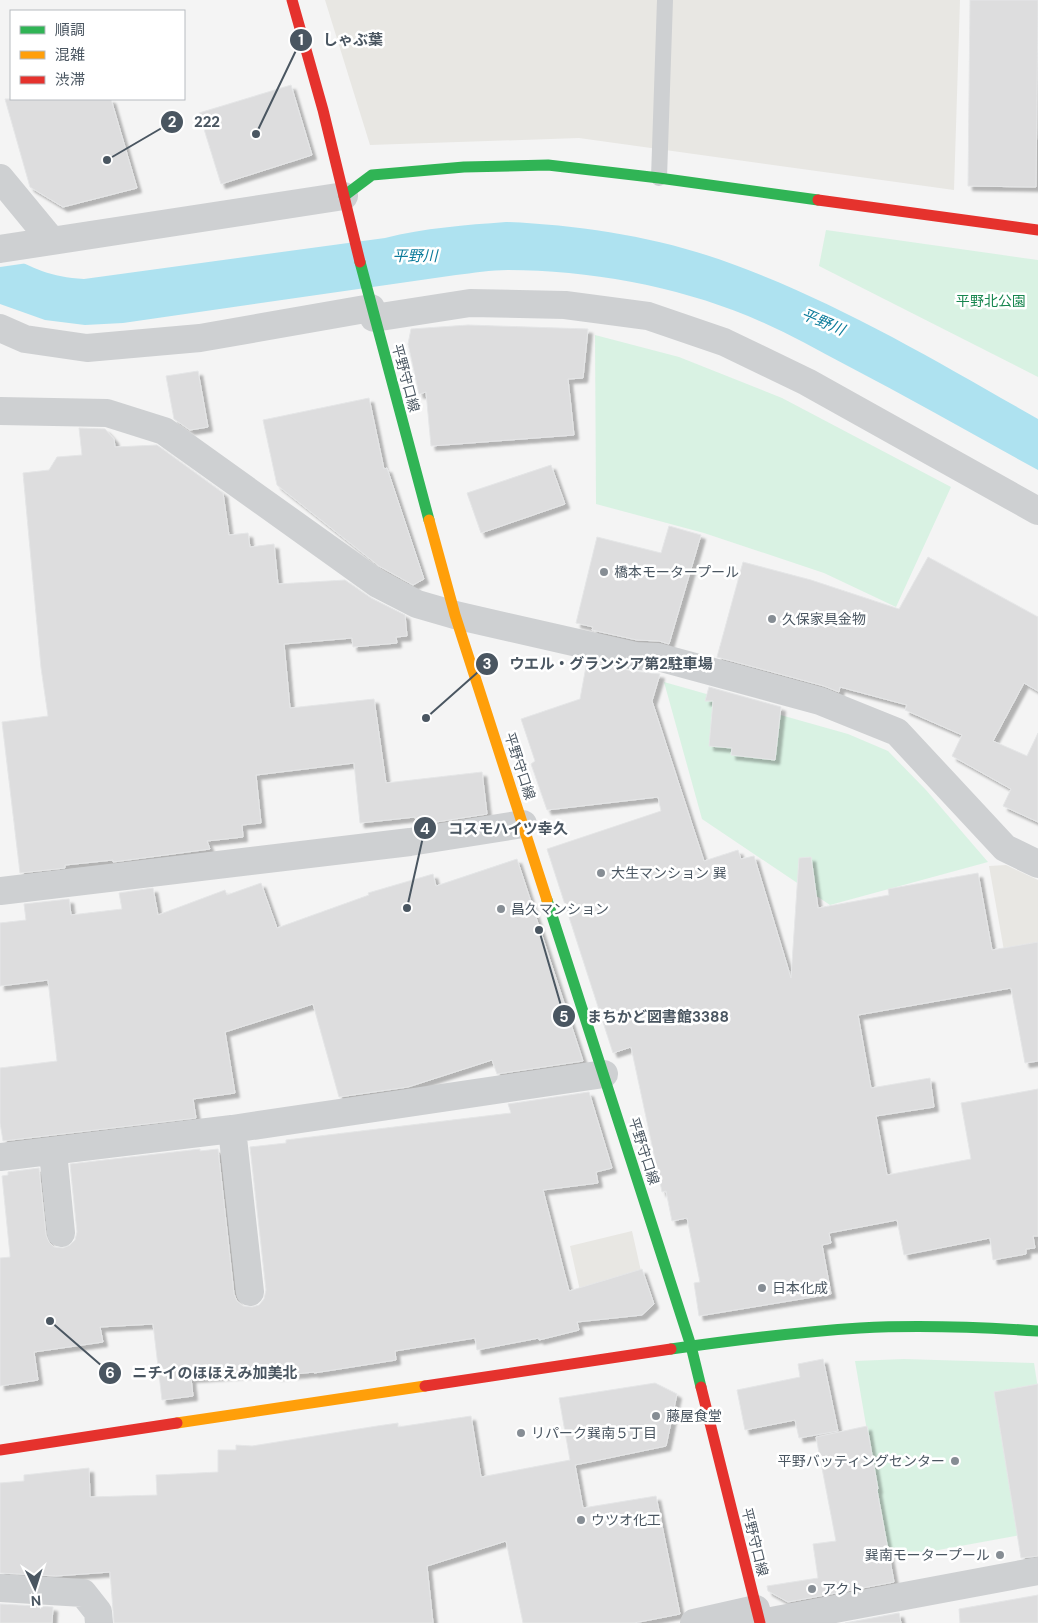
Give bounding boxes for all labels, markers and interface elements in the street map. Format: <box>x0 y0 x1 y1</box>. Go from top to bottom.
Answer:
legend <box>10 10 185 100</box>
text: 順調 <box>55 20 85 40</box>
callout: しゃぶ葉 <box>288 25 393 55</box>
text: 1 <box>298 30 304 50</box>
text: しゃぶ葉 <box>323 30 383 50</box>
text: 混雑 <box>55 45 85 65</box>
text: 渋滞 <box>55 70 85 90</box>
callout: 222 <box>159 107 230 137</box>
text: 2 <box>168 112 177 132</box>
text: 222 <box>194 112 220 132</box>
water label: 平野川 <box>392 246 439 266</box>
park label: 平野北公園 <box>956 292 1026 310</box>
water label: 平野川 <box>798 304 849 341</box>
street label: 平野守口線 <box>388 342 424 414</box>
place label: 橋本モータープール <box>614 563 739 581</box>
marker: 橋本モータープール <box>598 566 610 578</box>
place label: 久保家具金物 <box>782 610 866 628</box>
marker: 久保家具金物 <box>766 613 778 625</box>
callout: ウエル・グランシア第2駐車場 <box>474 649 723 679</box>
text: 3 <box>482 654 492 674</box>
text: ウエル・グランシア第2駐車場 <box>509 654 713 674</box>
street label: 平野守口線 <box>501 730 539 802</box>
callout: コスモハイツ幸久 <box>413 813 578 843</box>
text: 4 <box>420 819 430 839</box>
text: コスモハイツ幸久 <box>448 819 568 839</box>
place label: 大生マンション 巽 <box>611 864 727 882</box>
marker: 大生マンション 巽 <box>595 867 607 879</box>
place label: 昌久マンション <box>511 900 609 918</box>
marker: 昌久マンション <box>495 903 507 915</box>
callout: まちかど図書館3388 <box>552 1001 739 1031</box>
text: 5 <box>559 1007 569 1027</box>
text: まちかど図書館3388 <box>587 1007 729 1027</box>
street label: 平野守口線 <box>625 1115 663 1187</box>
place label: 日本化成 <box>772 1279 828 1297</box>
marker: 日本化成 <box>756 1282 768 1294</box>
callout: ニチイのほほえみ加美北 <box>98 1358 308 1388</box>
text: 6 <box>105 1363 115 1383</box>
text: ニチイのほほえみ加美北 <box>132 1363 298 1383</box>
place label: 藤屋食堂 <box>666 1407 722 1425</box>
marker: 藤屋食堂 <box>650 1410 662 1422</box>
place label: リパーク巽南５丁目 <box>531 1424 657 1442</box>
marker: リパーク巽南５丁目 <box>515 1427 527 1439</box>
place label: 平野バッティングセンター <box>778 1452 945 1470</box>
marker: 平野バッティングセンター <box>949 1455 961 1467</box>
street label: 平野守口線 <box>738 1506 772 1578</box>
place label: ウツオ化工 <box>591 1511 661 1529</box>
marker: ウツオ化工 <box>575 1514 587 1526</box>
place label: 巽南モータープール <box>865 1546 990 1564</box>
marker: 巽南モータープール <box>994 1549 1006 1561</box>
north arrow <box>10 1563 60 1613</box>
place label: アクト <box>822 1580 863 1598</box>
marker: アクト <box>806 1583 818 1595</box>
text: N <box>30 1592 42 1610</box>

